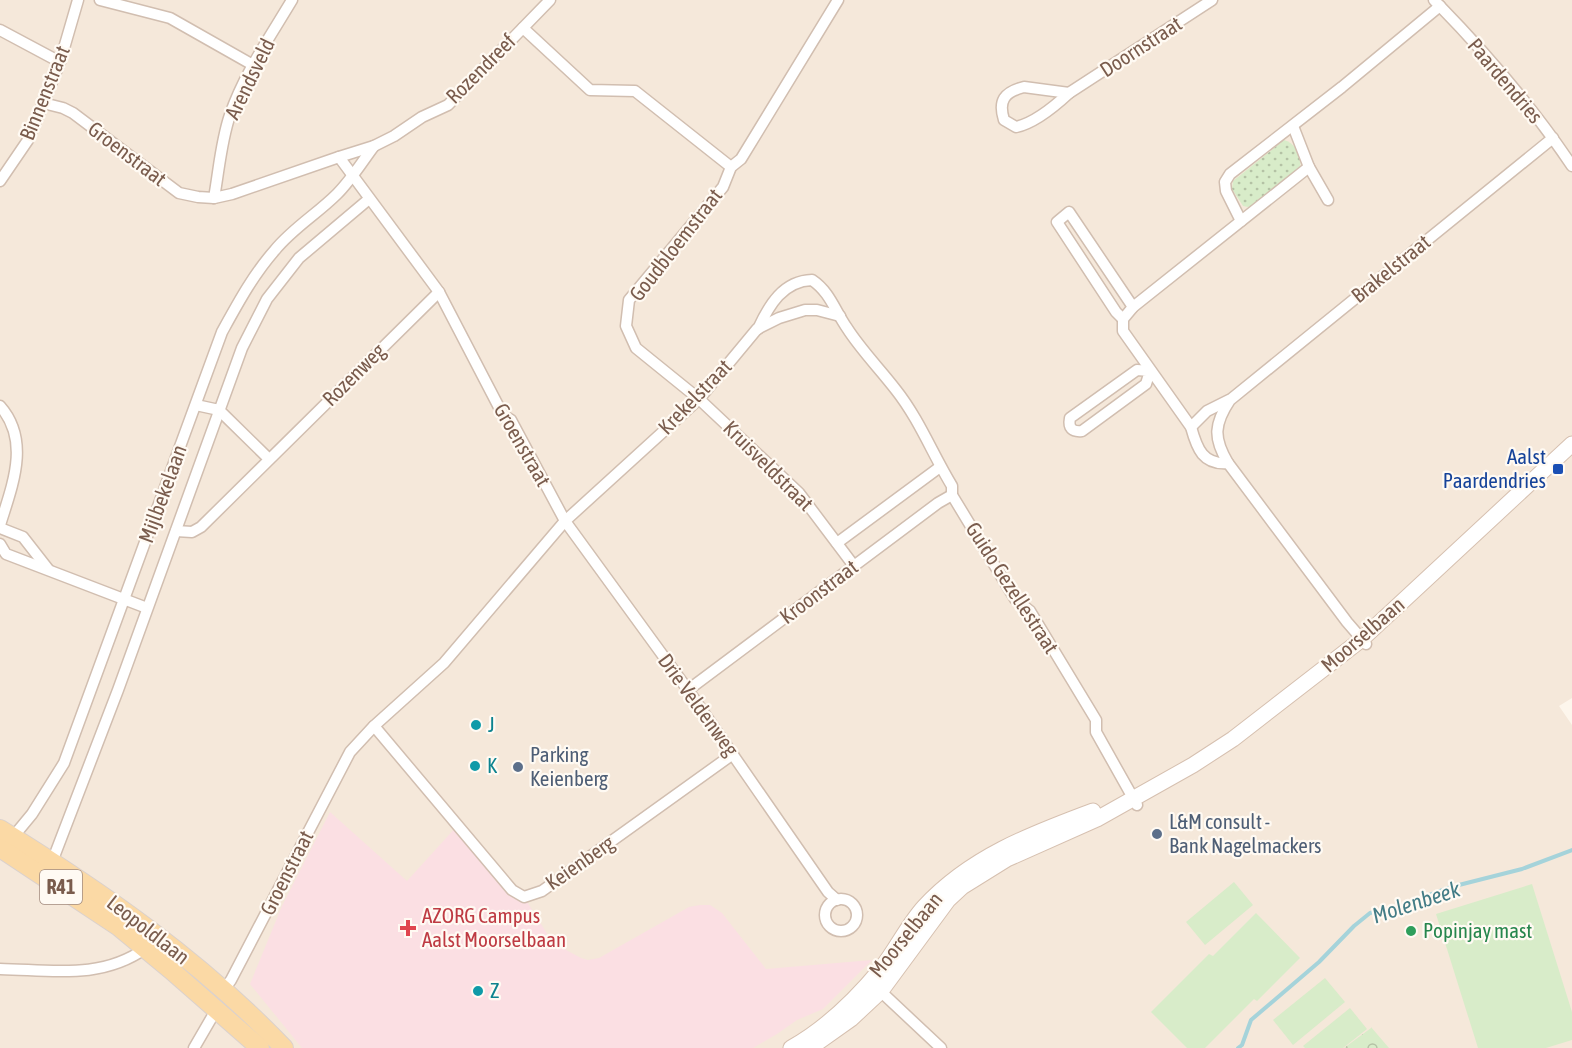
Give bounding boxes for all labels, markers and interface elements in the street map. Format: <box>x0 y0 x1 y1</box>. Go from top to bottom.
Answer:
street label: Doornstraat <box>1095 11 1186 81</box>
street label: Rozendreef <box>441 29 520 108</box>
street label: Paardendries <box>1463 33 1548 128</box>
street label: Arendsveld <box>219 34 279 123</box>
street label: Binnenstraat <box>14 42 74 143</box>
street label: Groenstraat <box>84 116 171 190</box>
street label: Goudbloemstraat <box>624 184 726 305</box>
street label: Brakelstraat <box>1346 229 1435 307</box>
street label: Rozenweg <box>317 338 389 410</box>
street label: Krekelstraat <box>653 354 736 439</box>
street label: Groenstraat <box>490 399 556 490</box>
street label: Kruisveldstraat <box>719 415 819 515</box>
street label: Mijlbekelaan <box>133 441 191 546</box>
place label: Aalst Paardendries <box>1443 444 1546 492</box>
marker: Aalst Paardendries <box>1551 462 1565 476</box>
street label: Guido Gezellestraat <box>961 517 1064 658</box>
street label: Kroonstraat <box>775 554 862 628</box>
street label: Moorselbaan <box>1316 592 1409 677</box>
street label: Drie Veldenweg <box>654 649 744 760</box>
place label: J <box>488 712 495 736</box>
marker: J <box>469 718 483 732</box>
place label: Parking Keienberg <box>530 742 608 790</box>
place label: K <box>487 753 498 777</box>
marker: K <box>468 759 482 773</box>
marker: Parking Keienberg <box>511 760 525 774</box>
place label: L&M consult - Bank Nagelmackers <box>1169 809 1322 857</box>
street label: Groenstraat <box>255 826 318 919</box>
marker: L&M consult - Bank Nagelmackers <box>1150 827 1164 841</box>
street label: Keienberg <box>541 830 618 894</box>
road number: R41 <box>40 870 82 904</box>
water label: Molenbeek <box>1369 875 1464 928</box>
street label: Moorselbaan <box>864 887 947 982</box>
street label: Leopoldlaan <box>103 890 195 969</box>
place label: AZORG Campus Aalst Moorselbaan <box>422 903 566 951</box>
place label: Popinjay mast <box>1423 918 1532 942</box>
marker: AZORG Campus Aalst Moorselbaan <box>399 919 417 937</box>
marker: Popinjay mast <box>1404 924 1418 938</box>
place label: Z <box>490 978 499 1002</box>
marker: Z <box>471 984 485 998</box>

